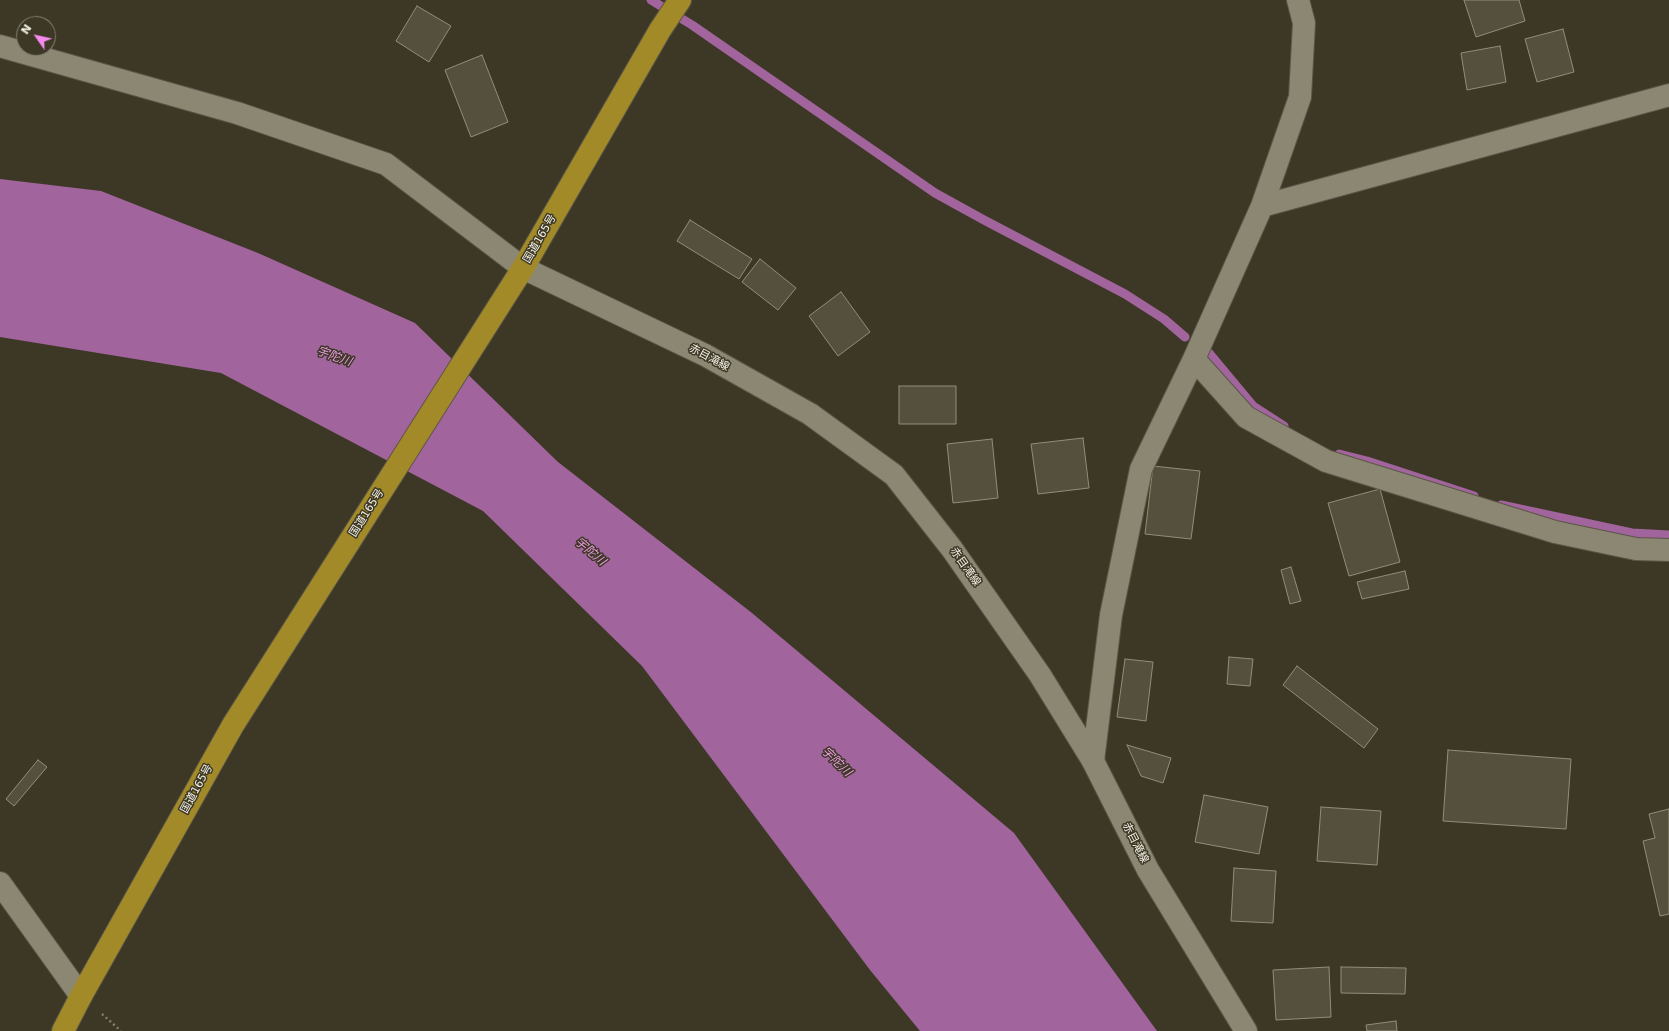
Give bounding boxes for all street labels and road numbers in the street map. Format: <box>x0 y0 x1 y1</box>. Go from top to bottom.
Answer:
street label: 国道165号 <box>521 212 559 266</box>
street label: 赤目滝線 <box>686 342 732 374</box>
street label: 国道165号 <box>347 487 387 539</box>
street label: 赤目滝線 <box>947 545 983 589</box>
street label: 国道165号 <box>178 762 216 816</box>
street label: 赤目滝線 <box>1119 820 1151 866</box>

